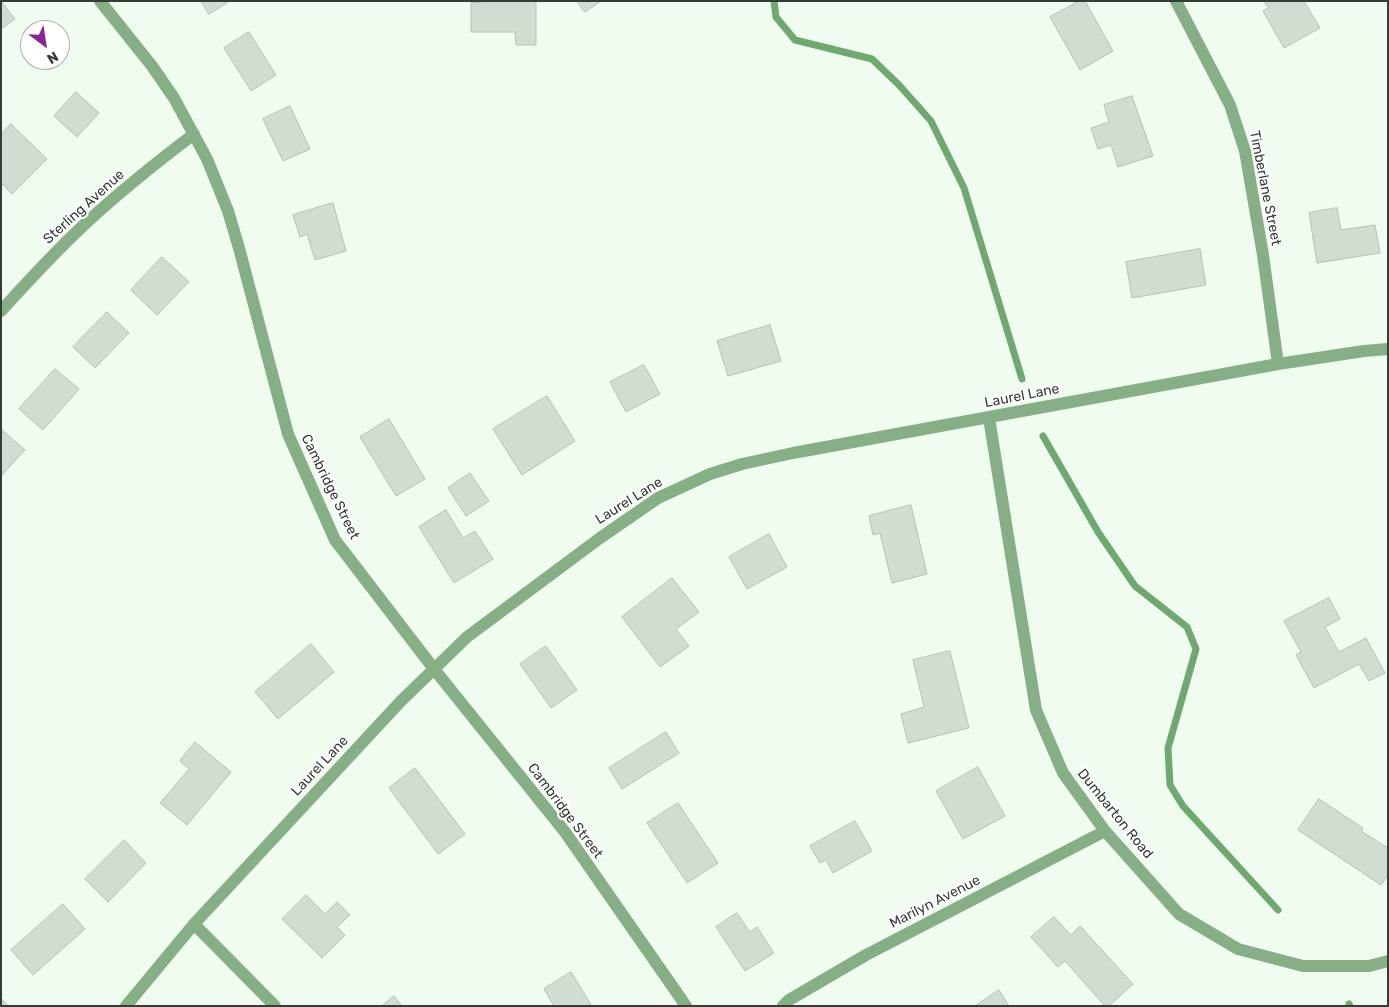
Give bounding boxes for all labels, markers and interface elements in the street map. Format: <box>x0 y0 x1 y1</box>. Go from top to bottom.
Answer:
north arrow <box>20 20 70 70</box>
text: N <box>44 48 61 67</box>
street label: Timberlane Street <box>1246 129 1284 247</box>
street label: Sterling Avenue <box>40 166 128 248</box>
street label: Laurel Lane <box>983 381 1061 411</box>
street label: Cambridge Street <box>297 432 363 542</box>
street label: Laurel Lane <box>592 474 666 528</box>
street label: Laurel Lane <box>288 733 352 799</box>
street label: Cambridge Street <box>524 760 606 862</box>
street label: Dumbarton Road <box>1074 766 1156 862</box>
street label: Marilyn Avenue <box>887 872 983 932</box>

